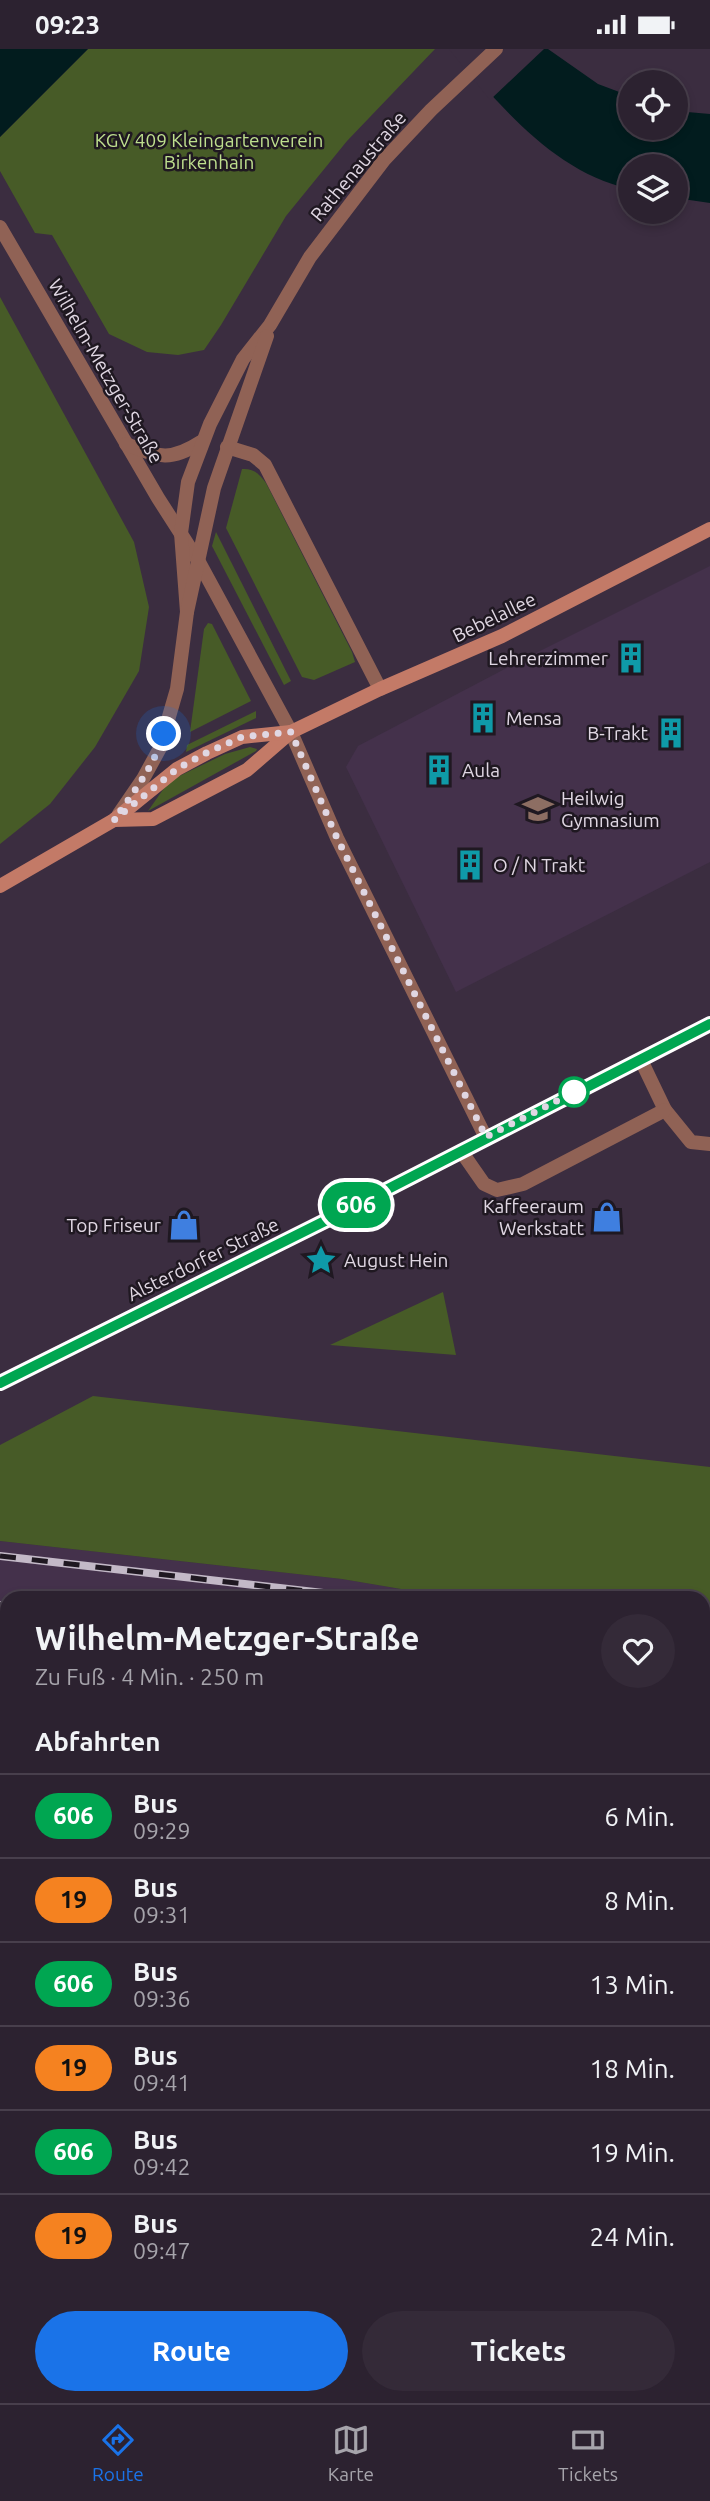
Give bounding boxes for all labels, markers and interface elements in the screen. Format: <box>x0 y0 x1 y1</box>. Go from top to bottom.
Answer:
text: 09:23 <box>35 10 100 39</box>
map controls <box>618 70 688 224</box>
button: locate <box>618 70 688 140</box>
street label: Rathenaustraße <box>306 107 410 225</box>
park label: KGV 409 Kleingartenverein Birkenhain <box>95 129 323 173</box>
button: layers <box>618 154 688 224</box>
street label: Wilhelm-Metzger-Straße <box>44 275 168 467</box>
street label: Bebelallee <box>449 587 539 647</box>
building icon: Lehrerzimmer <box>614 641 648 675</box>
place label: Lehrerzimmer <box>488 647 608 669</box>
building icon: Mensa <box>466 701 500 735</box>
place label: Mensa <box>506 707 562 729</box>
your location <box>146 716 181 751</box>
building icon: B-Trakt <box>654 716 688 750</box>
place label: B-Trakt <box>587 722 649 744</box>
building icon: Aula <box>422 753 456 787</box>
place label: Aula <box>462 759 500 781</box>
place label: Heilwig Gymnasium <box>561 787 660 831</box>
school or university icon: Heilwig Gymnasium <box>521 792 555 826</box>
building icon: O / N Trakt <box>453 848 487 882</box>
place label: O / N Trakt <box>493 854 586 876</box>
unlabelled marker <box>559 1077 589 1107</box>
line badge: 606 <box>316 1182 396 1228</box>
text: 606 <box>336 1191 376 1218</box>
place label: Kaffeeraum Werkstatt <box>483 1195 585 1239</box>
shop icon: Kaffeeraum Werkstatt <box>590 1200 624 1234</box>
shop icon: Top Friseur <box>167 1208 201 1242</box>
street label: Alsterdorfer Straße <box>124 1213 282 1305</box>
place label: Top Friseur <box>66 1214 161 1236</box>
place icon: August Hein <box>304 1243 338 1277</box>
place label: August Hein <box>344 1249 448 1271</box>
button: heart <box>601 1614 675 1688</box>
text: Wilhelm-Metzger-Straße <box>35 1619 420 1656</box>
text: Zu Fuß · 4 Min. · 250 m <box>35 1664 264 1689</box>
text: Abfahrten <box>35 1727 160 1756</box>
text: Bus <box>133 1789 178 1818</box>
text: 606 <box>53 1802 94 1829</box>
text: 6 Min. <box>604 1802 675 1831</box>
text: 09:29 <box>133 1818 191 1843</box>
text: Bus <box>133 1873 178 1902</box>
text: 19 <box>60 1886 87 1913</box>
text: 8 Min. <box>604 1886 675 1915</box>
text: 09:31 <box>133 1902 191 1927</box>
text: Bus <box>133 1957 178 1986</box>
text: 606 <box>53 1970 94 1997</box>
text: 13 Min. <box>590 1970 675 1999</box>
text: 09:36 <box>133 1986 191 2011</box>
text: Bus <box>133 2041 178 2070</box>
text: 19 <box>60 2054 87 2081</box>
text: 18 Min. <box>590 2054 675 2083</box>
text: 09:41 <box>133 2070 191 2095</box>
text: Bus <box>133 2125 178 2154</box>
text: 606 <box>53 2138 94 2165</box>
text: 19 Min. <box>590 2138 675 2167</box>
text: 09:42 <box>133 2154 191 2179</box>
text: Bus <box>133 2209 178 2238</box>
text: 19 <box>60 2222 87 2249</box>
text: 24 Min. <box>590 2222 675 2251</box>
text: 09:47 <box>133 2238 191 2263</box>
button: Route <box>35 2311 348 2391</box>
button: Tickets <box>362 2311 675 2391</box>
tab: Route <box>92 2421 144 2485</box>
tab: Karte <box>328 2421 374 2485</box>
tab: Tickets <box>558 2421 618 2485</box>

